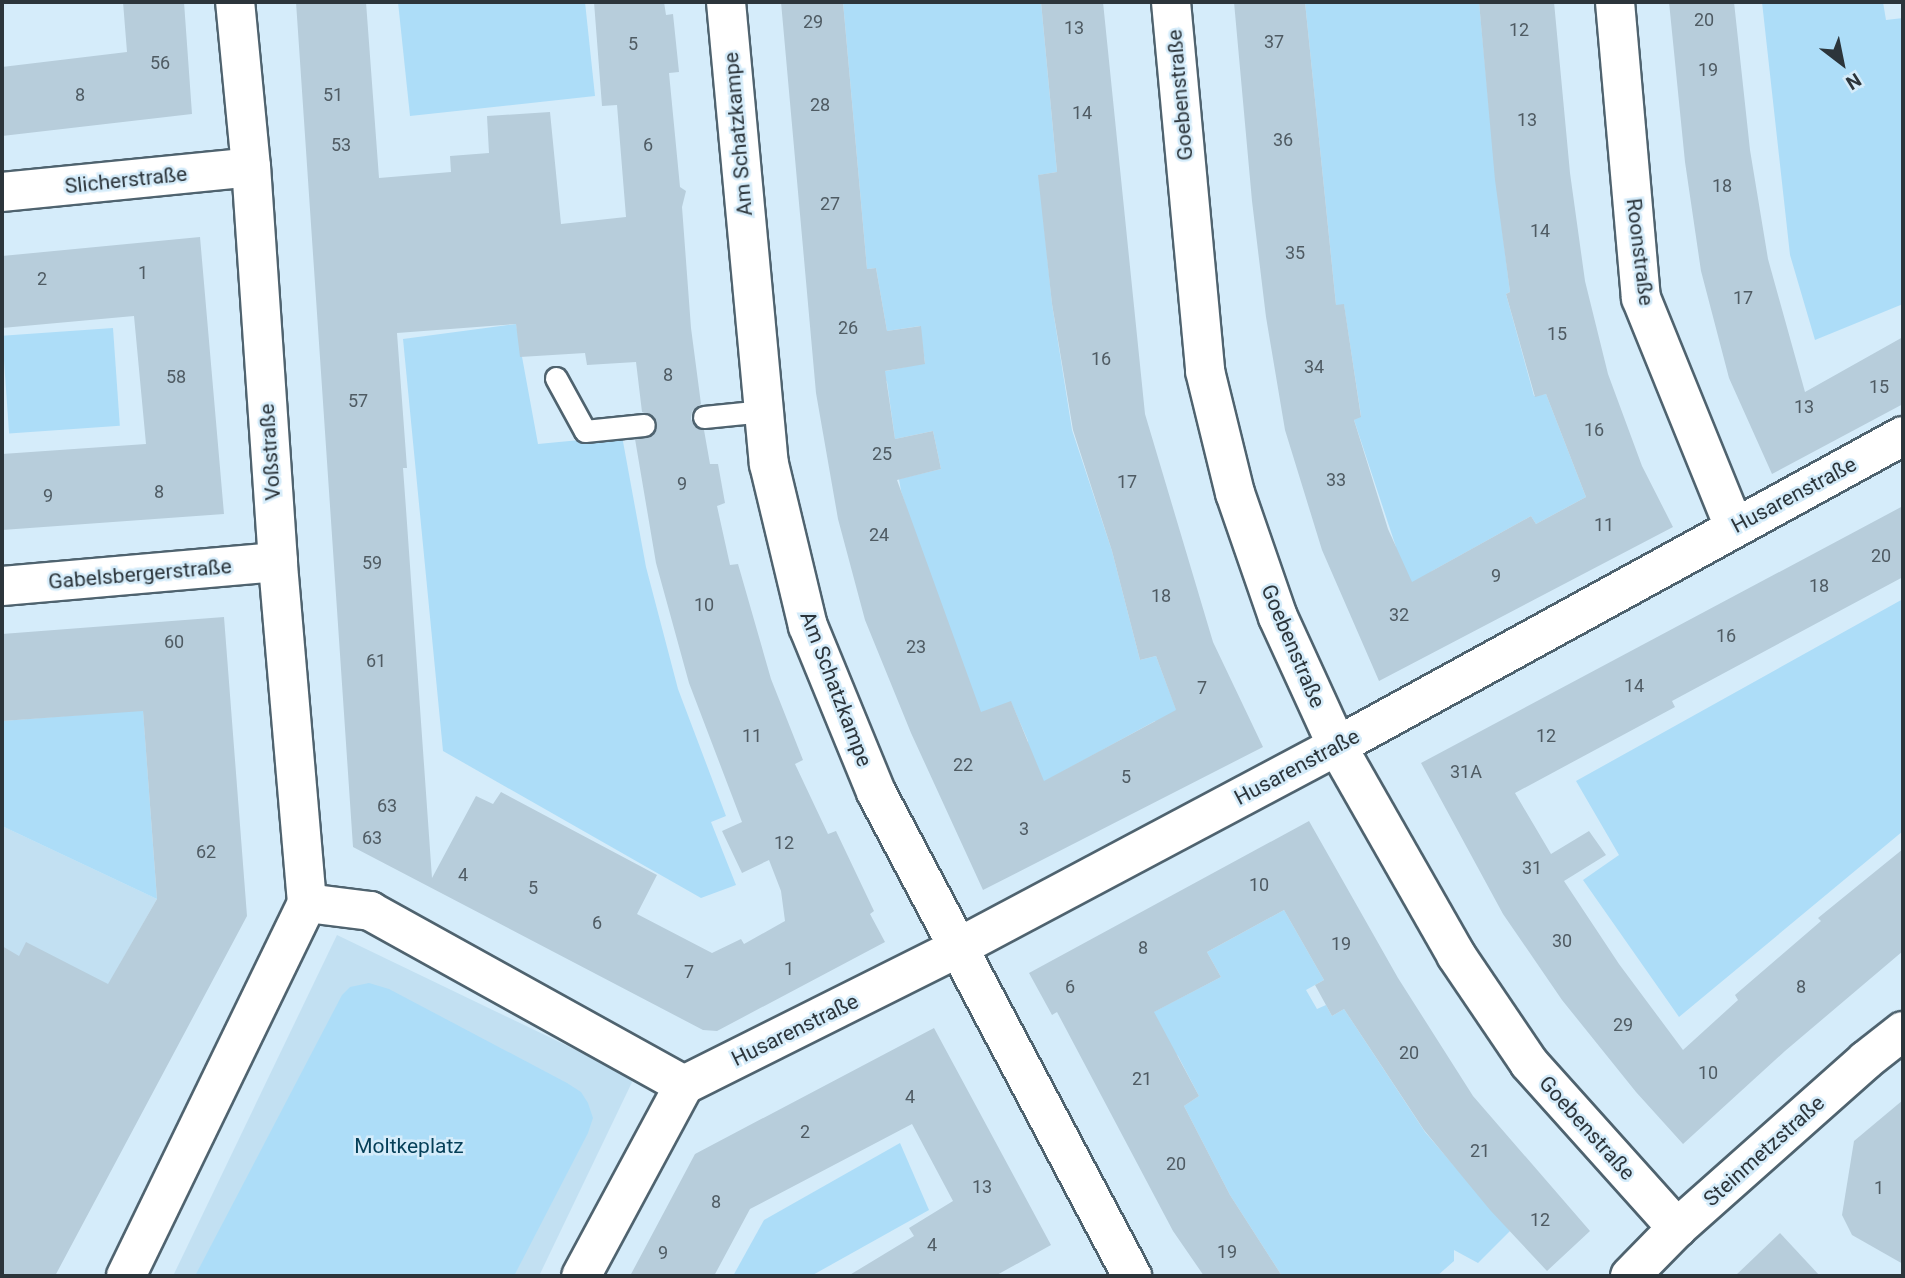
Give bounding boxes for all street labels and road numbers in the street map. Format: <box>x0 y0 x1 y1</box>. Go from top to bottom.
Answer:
street label: Goebenstraße <box>1162 28 1198 162</box>
street label: Am Schatzkampe <box>718 51 758 217</box>
street label: Slicherstraße <box>64 161 188 199</box>
street label: Roonstraße <box>1621 197 1659 307</box>
street label: Voßstraße <box>254 403 286 501</box>
street label: Husarenstraße <box>1727 451 1861 539</box>
street label: Gabelsbergerstraße <box>47 553 233 595</box>
street label: Goebenstraße <box>1256 581 1330 711</box>
street label: Am Schatzkampe <box>795 608 877 770</box>
street label: Husarenstraße <box>1230 723 1364 811</box>
street label: Husarenstraße <box>727 988 863 1072</box>
street label: Goebenstraße <box>1534 1071 1640 1185</box>
street label: Steinmetzstraße <box>1699 1090 1829 1212</box>

